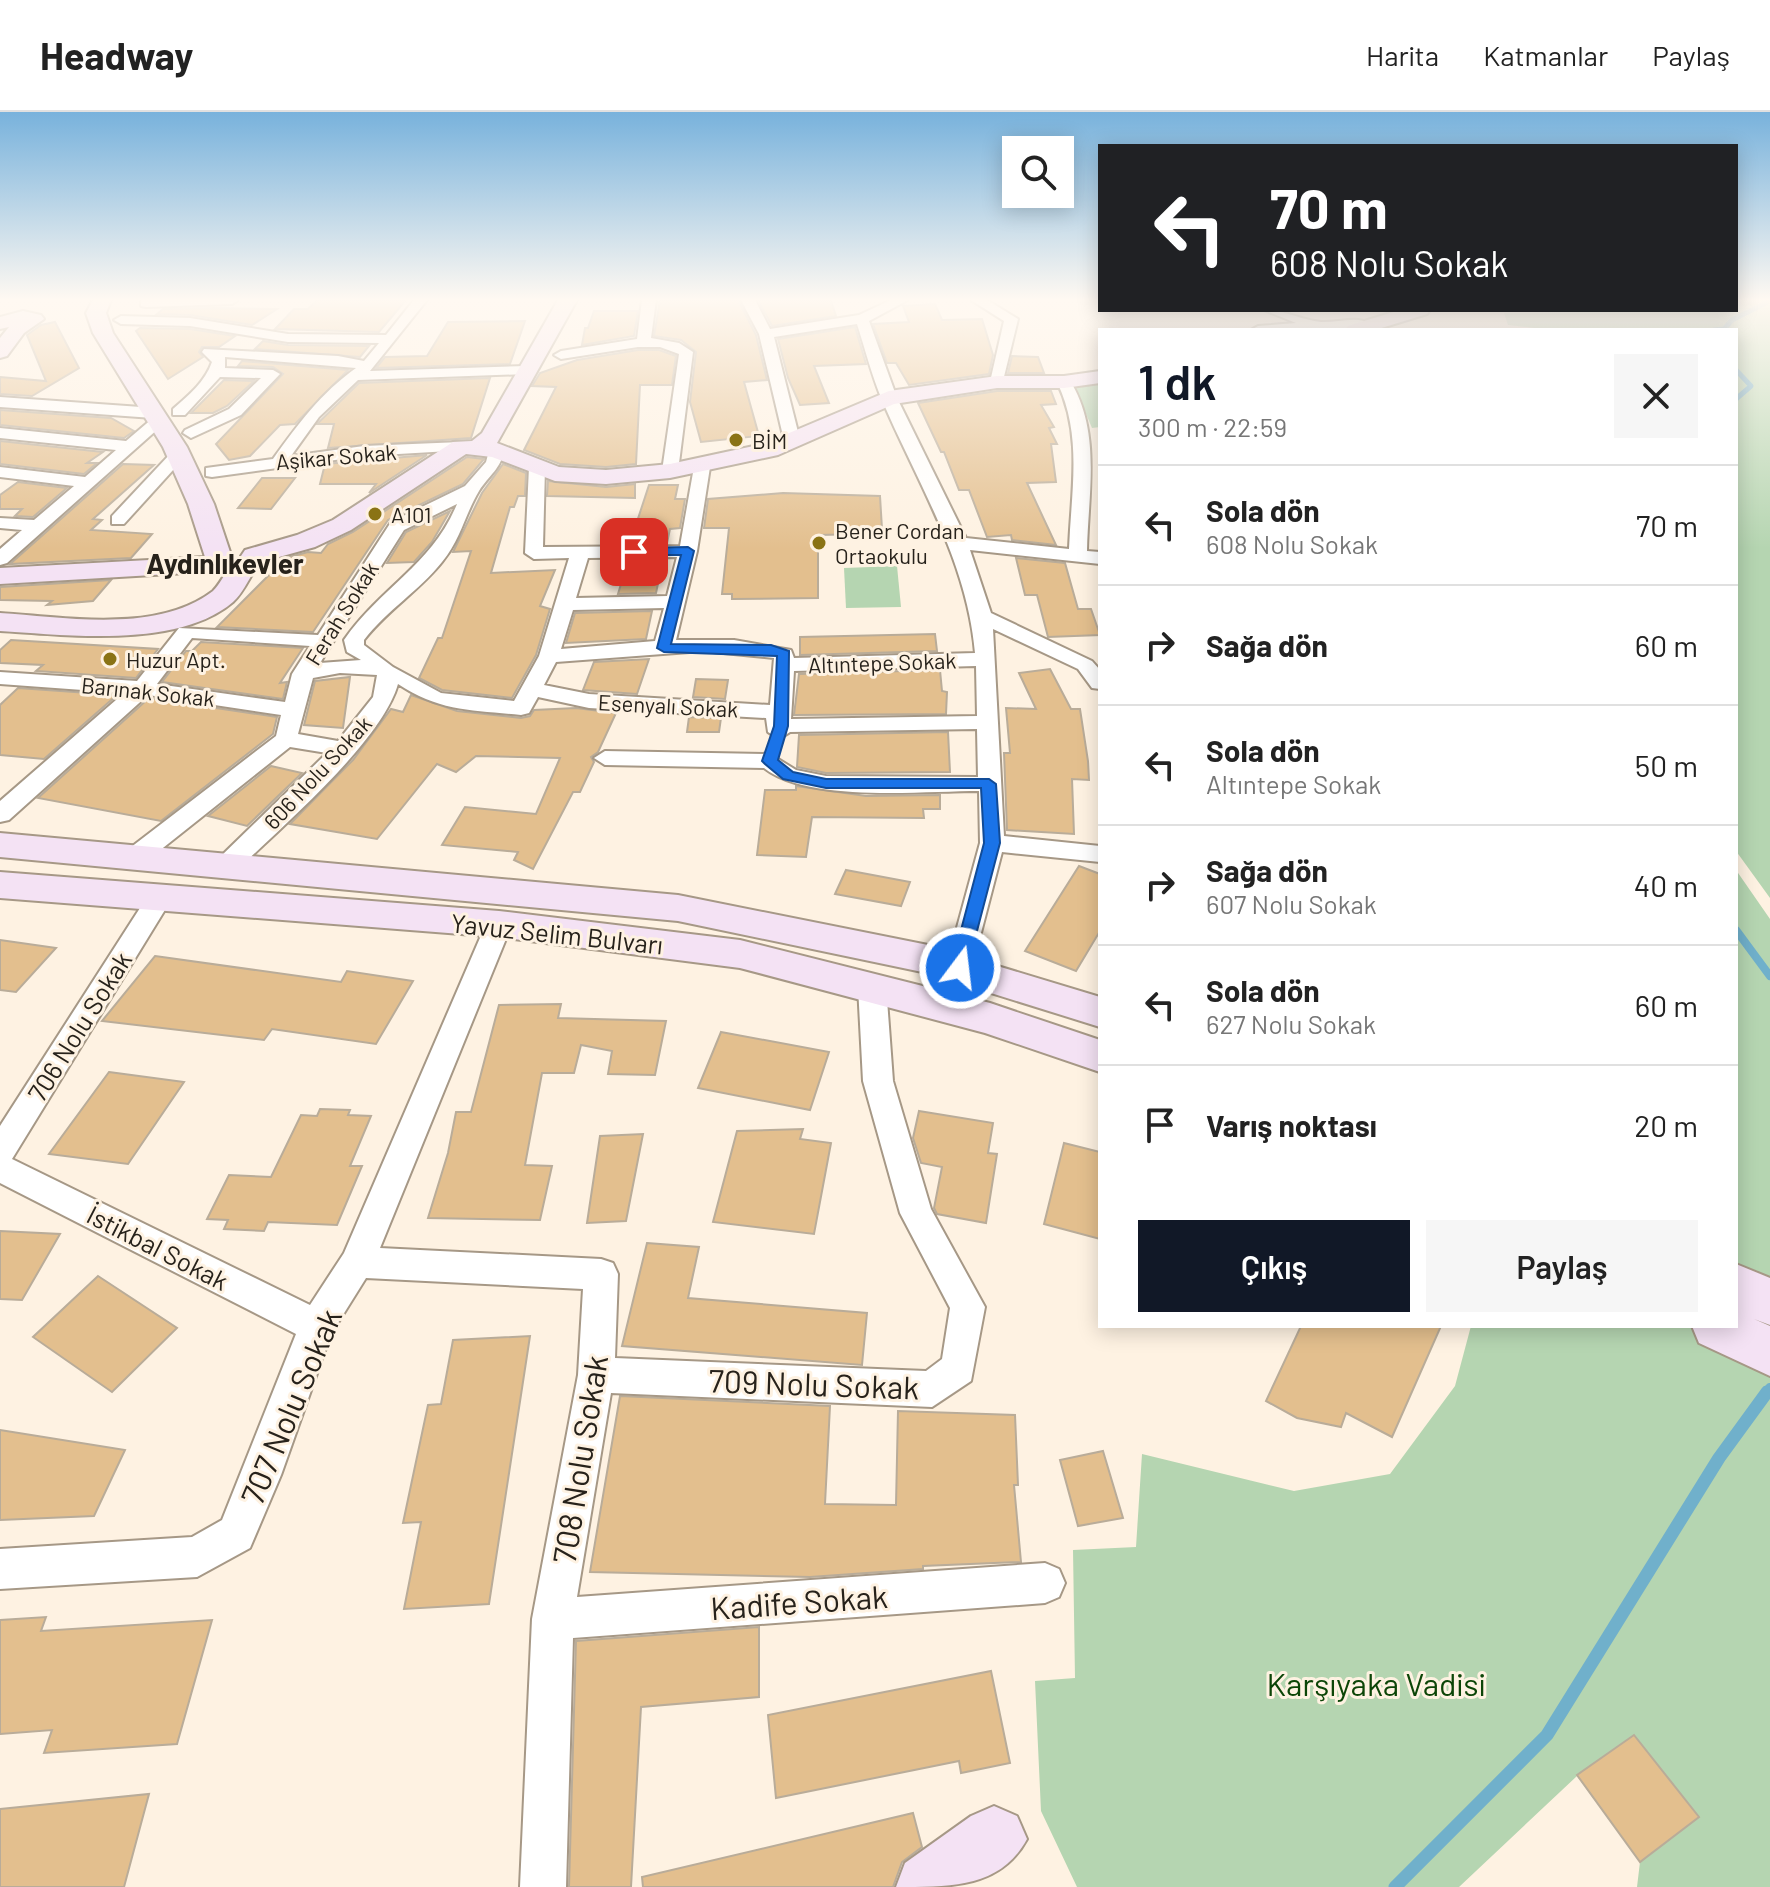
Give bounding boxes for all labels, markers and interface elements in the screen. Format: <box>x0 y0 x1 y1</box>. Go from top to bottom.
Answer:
text: Headway <box>40 32 193 78</box>
text: Harita <box>1366 38 1439 72</box>
text: Katmanlar <box>1483 38 1608 72</box>
text: Paylaş <box>1652 38 1730 72</box>
map controls <box>1002 136 1074 208</box>
button: search <box>1002 136 1074 208</box>
text: 70 m <box>1270 173 1388 240</box>
icon: left <box>1138 176 1242 280</box>
text: 608 Nolu Sokak <box>1270 241 1508 284</box>
text: 1 dk <box>1138 352 1216 410</box>
button: close <box>1614 354 1698 438</box>
text: 300 m · 22:59 <box>1138 411 1287 442</box>
place label: BİM <box>752 427 787 453</box>
marker: BİM <box>727 431 745 449</box>
street label: Aşikar Sokak <box>275 438 397 474</box>
text: Sola dön <box>1206 492 1320 528</box>
place label: A101 <box>391 501 432 527</box>
icon: left <box>1138 503 1182 547</box>
marker: A101 <box>366 505 384 523</box>
text: 70 m <box>1636 507 1698 543</box>
place label: Bener Cordan Ortaokulu <box>835 517 965 568</box>
pin <box>600 518 668 586</box>
text: 608 Nolu Sokak <box>1206 528 1378 559</box>
icon: arrive <box>612 530 656 574</box>
marker: Bener Cordan Ortaokulu <box>810 534 828 552</box>
district label: Aydınlıkevler <box>146 546 304 580</box>
street label: Ferah Sokak <box>299 557 383 669</box>
icon: right <box>1138 623 1182 667</box>
text: Sağa dön <box>1206 627 1328 663</box>
text: 60 m <box>1635 627 1698 663</box>
place label: Huzur Apt. <box>126 646 226 672</box>
street label: Altıntepe Sokak <box>807 646 957 678</box>
marker: Huzur Apt. <box>101 650 119 668</box>
street label: Barınak Sokak <box>80 671 216 711</box>
street label: Esenyalı Sokak <box>597 688 739 722</box>
street label: 606 Nolu Sokak <box>258 710 376 834</box>
text: Sola dön <box>1206 732 1320 768</box>
icon: left <box>1138 743 1182 787</box>
text: 50 m <box>1635 747 1698 783</box>
text: Altıntepe Sokak <box>1206 768 1381 799</box>
text: Sağa dön <box>1206 852 1328 888</box>
icon: right <box>1138 863 1182 907</box>
text: 40 m <box>1634 867 1698 903</box>
text: 607 Nolu Sokak <box>1206 888 1377 919</box>
street label: Yavuz Selim Bulvarı <box>449 906 665 960</box>
position arrow <box>918 926 1002 1010</box>
street label: 706 Nolu Sokak <box>21 945 137 1107</box>
text: Sola dön <box>1206 972 1320 1008</box>
icon: left <box>1138 983 1182 1027</box>
text: 60 m <box>1635 987 1698 1023</box>
text: 627 Nolu Sokak <box>1206 1008 1376 1039</box>
icon: arrive <box>1138 1103 1182 1147</box>
text: Varış noktası <box>1206 1107 1377 1143</box>
text: 20 m <box>1634 1107 1698 1143</box>
street label: İstikbal Sokak <box>82 1198 234 1296</box>
button: Çıkış <box>1138 1220 1410 1312</box>
button: Paylaş <box>1426 1220 1698 1312</box>
street label: 707 Nolu Sokak <box>232 1302 348 1510</box>
street label: 708 Nolu Sokak <box>544 1352 614 1566</box>
street label: 709 Nolu Sokak <box>708 1360 920 1406</box>
street label: Kadife Sokak <box>709 1576 889 1626</box>
park label: Karşıyaka Vadisi <box>1266 1664 1486 1702</box>

